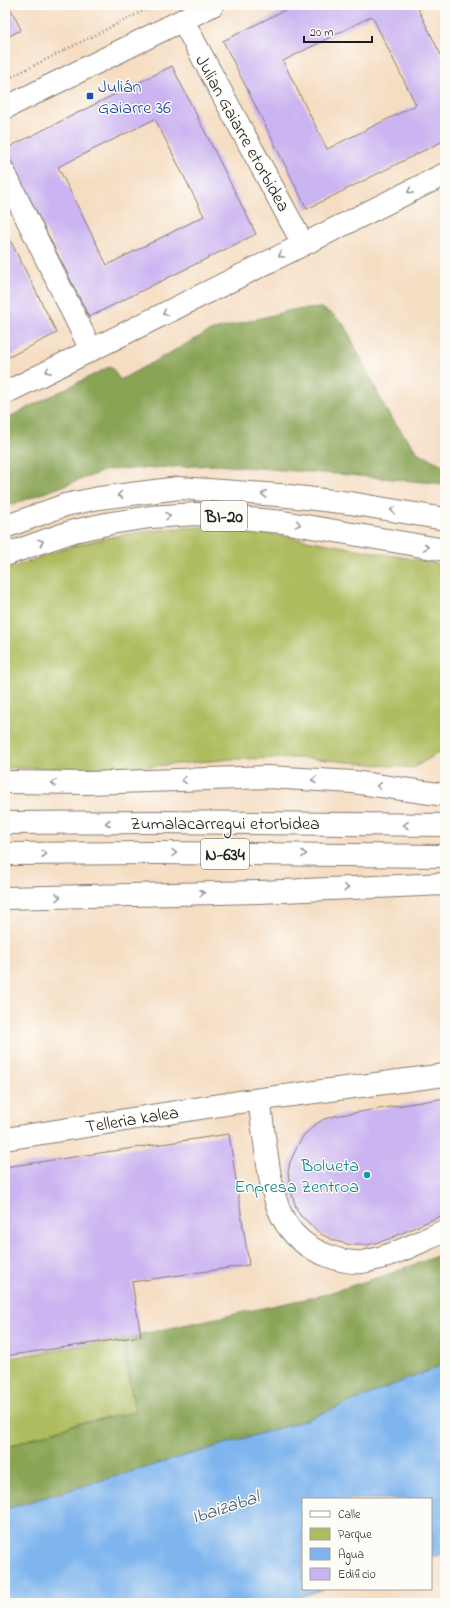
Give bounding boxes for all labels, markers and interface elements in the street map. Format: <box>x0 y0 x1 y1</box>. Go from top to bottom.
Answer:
scale bar <box>304 18 372 44</box>
text: 20 m <box>310 24 333 42</box>
street label: Julian Gaiarre etorbidea <box>187 51 295 217</box>
place label: Julián Gaiarre 36 <box>98 75 171 122</box>
marker: Julián Gaiarre 36 <box>85 91 95 101</box>
one-way arrow <box>407 186 414 194</box>
one-way arrow <box>278 251 285 258</box>
one-way arrow <box>162 309 169 316</box>
one-way arrow <box>45 366 53 374</box>
one-way arrow <box>261 490 267 499</box>
one-way arrow <box>117 491 123 500</box>
road number: BI-20 <box>201 501 247 531</box>
one-way arrow <box>390 506 396 515</box>
one-way arrow <box>165 512 171 521</box>
one-way arrow <box>295 519 301 528</box>
one-way arrow <box>38 538 45 546</box>
one-way arrow <box>423 542 429 551</box>
one-way arrow <box>311 775 317 784</box>
one-way arrow <box>181 776 187 784</box>
one-way arrow <box>51 779 57 787</box>
one-way arrow <box>376 782 382 791</box>
street label: Zumalacarregui etorbidea <box>130 812 320 839</box>
one-way arrow <box>105 819 111 827</box>
one-way arrow <box>403 821 409 829</box>
road number: N-634 <box>201 839 249 869</box>
one-way arrow <box>41 849 47 858</box>
one-way arrow <box>171 849 177 857</box>
one-way arrow <box>301 850 307 859</box>
one-way arrow <box>343 884 349 893</box>
one-way arrow <box>199 889 205 898</box>
one-way arrow <box>55 893 61 901</box>
street label: Telleria kalea <box>84 1101 181 1141</box>
place label: Bolueta Enpresa Zentroa <box>235 1154 359 1201</box>
marker: Bolueta Enpresa Zentroa <box>362 1170 372 1180</box>
water label: Ibaizabal <box>188 1484 266 1532</box>
legend <box>302 1498 432 1590</box>
text: Calle <box>338 1506 361 1524</box>
text: Parque <box>338 1526 372 1544</box>
text: Agua <box>338 1546 364 1565</box>
text: Edificio <box>338 1566 376 1584</box>

